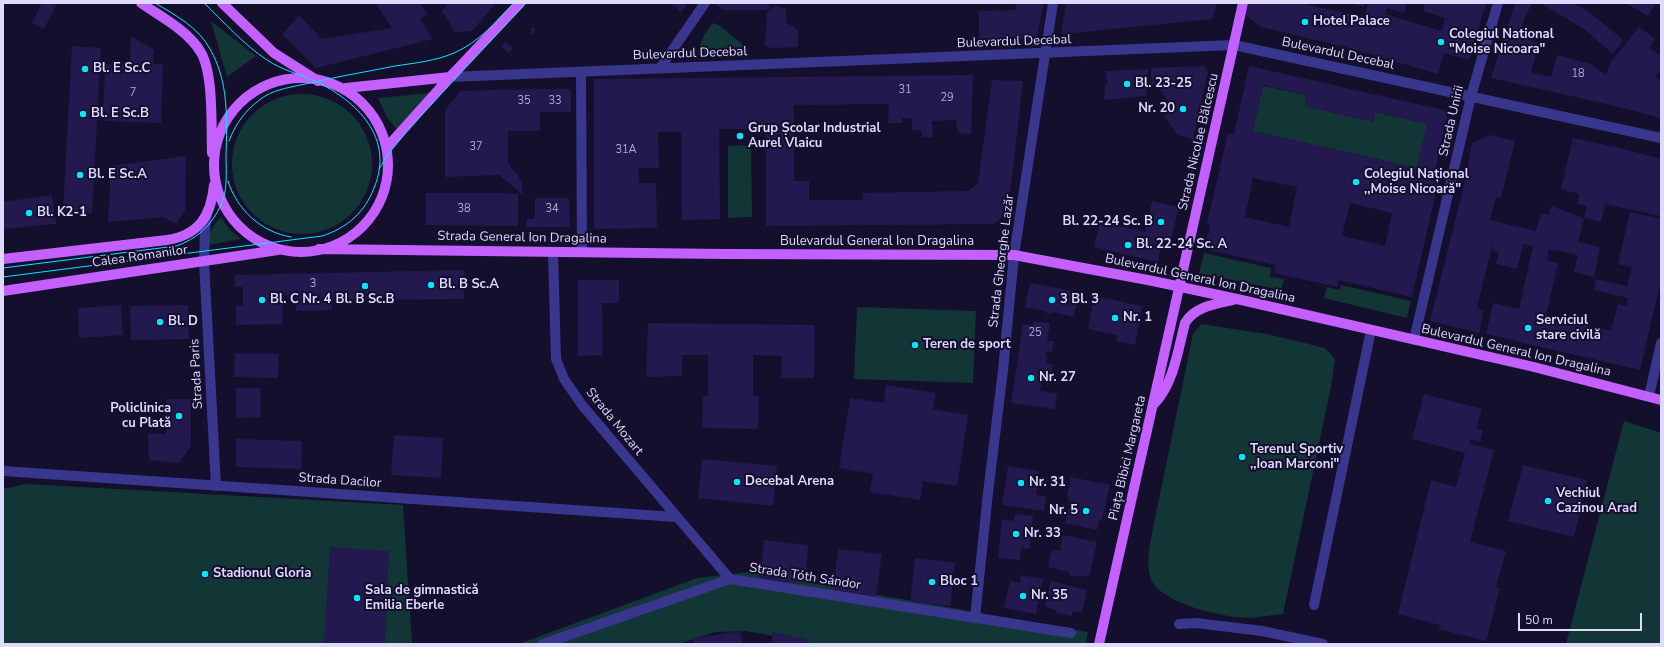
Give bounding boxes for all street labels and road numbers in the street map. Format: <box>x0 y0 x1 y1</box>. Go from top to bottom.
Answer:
street label: Bulevardul Decebal <box>957 32 1071 52</box>
street label: Bulevardul Decebal <box>1280 34 1396 74</box>
street label: Bulevardul Decebal <box>633 44 747 64</box>
street label: Strada Nicolae Bălcescu <box>1176 72 1222 212</box>
street label: Strada Unirii <box>1436 84 1468 158</box>
street label: Strada Gheorghe Lazăr <box>986 194 1018 328</box>
street label: Strada General Ion Dragalina <box>437 229 607 247</box>
street label: Bulevardul General Ion Dragalina <box>780 234 974 250</box>
street label: Calea Romanilor <box>91 243 189 271</box>
street label: Bulevardul General Ion Dragalina <box>1103 251 1297 307</box>
street label: Bulevardul General Ion Dragalina <box>1420 322 1612 380</box>
street label: Strada Paris <box>187 338 207 410</box>
street label: Strada Mozart <box>582 385 646 459</box>
street label: Piața Bibici Margareta <box>1106 394 1150 522</box>
street label: Strada Dacilor <box>298 470 382 492</box>
street label: Strada Tóth Sándor <box>748 560 862 594</box>

